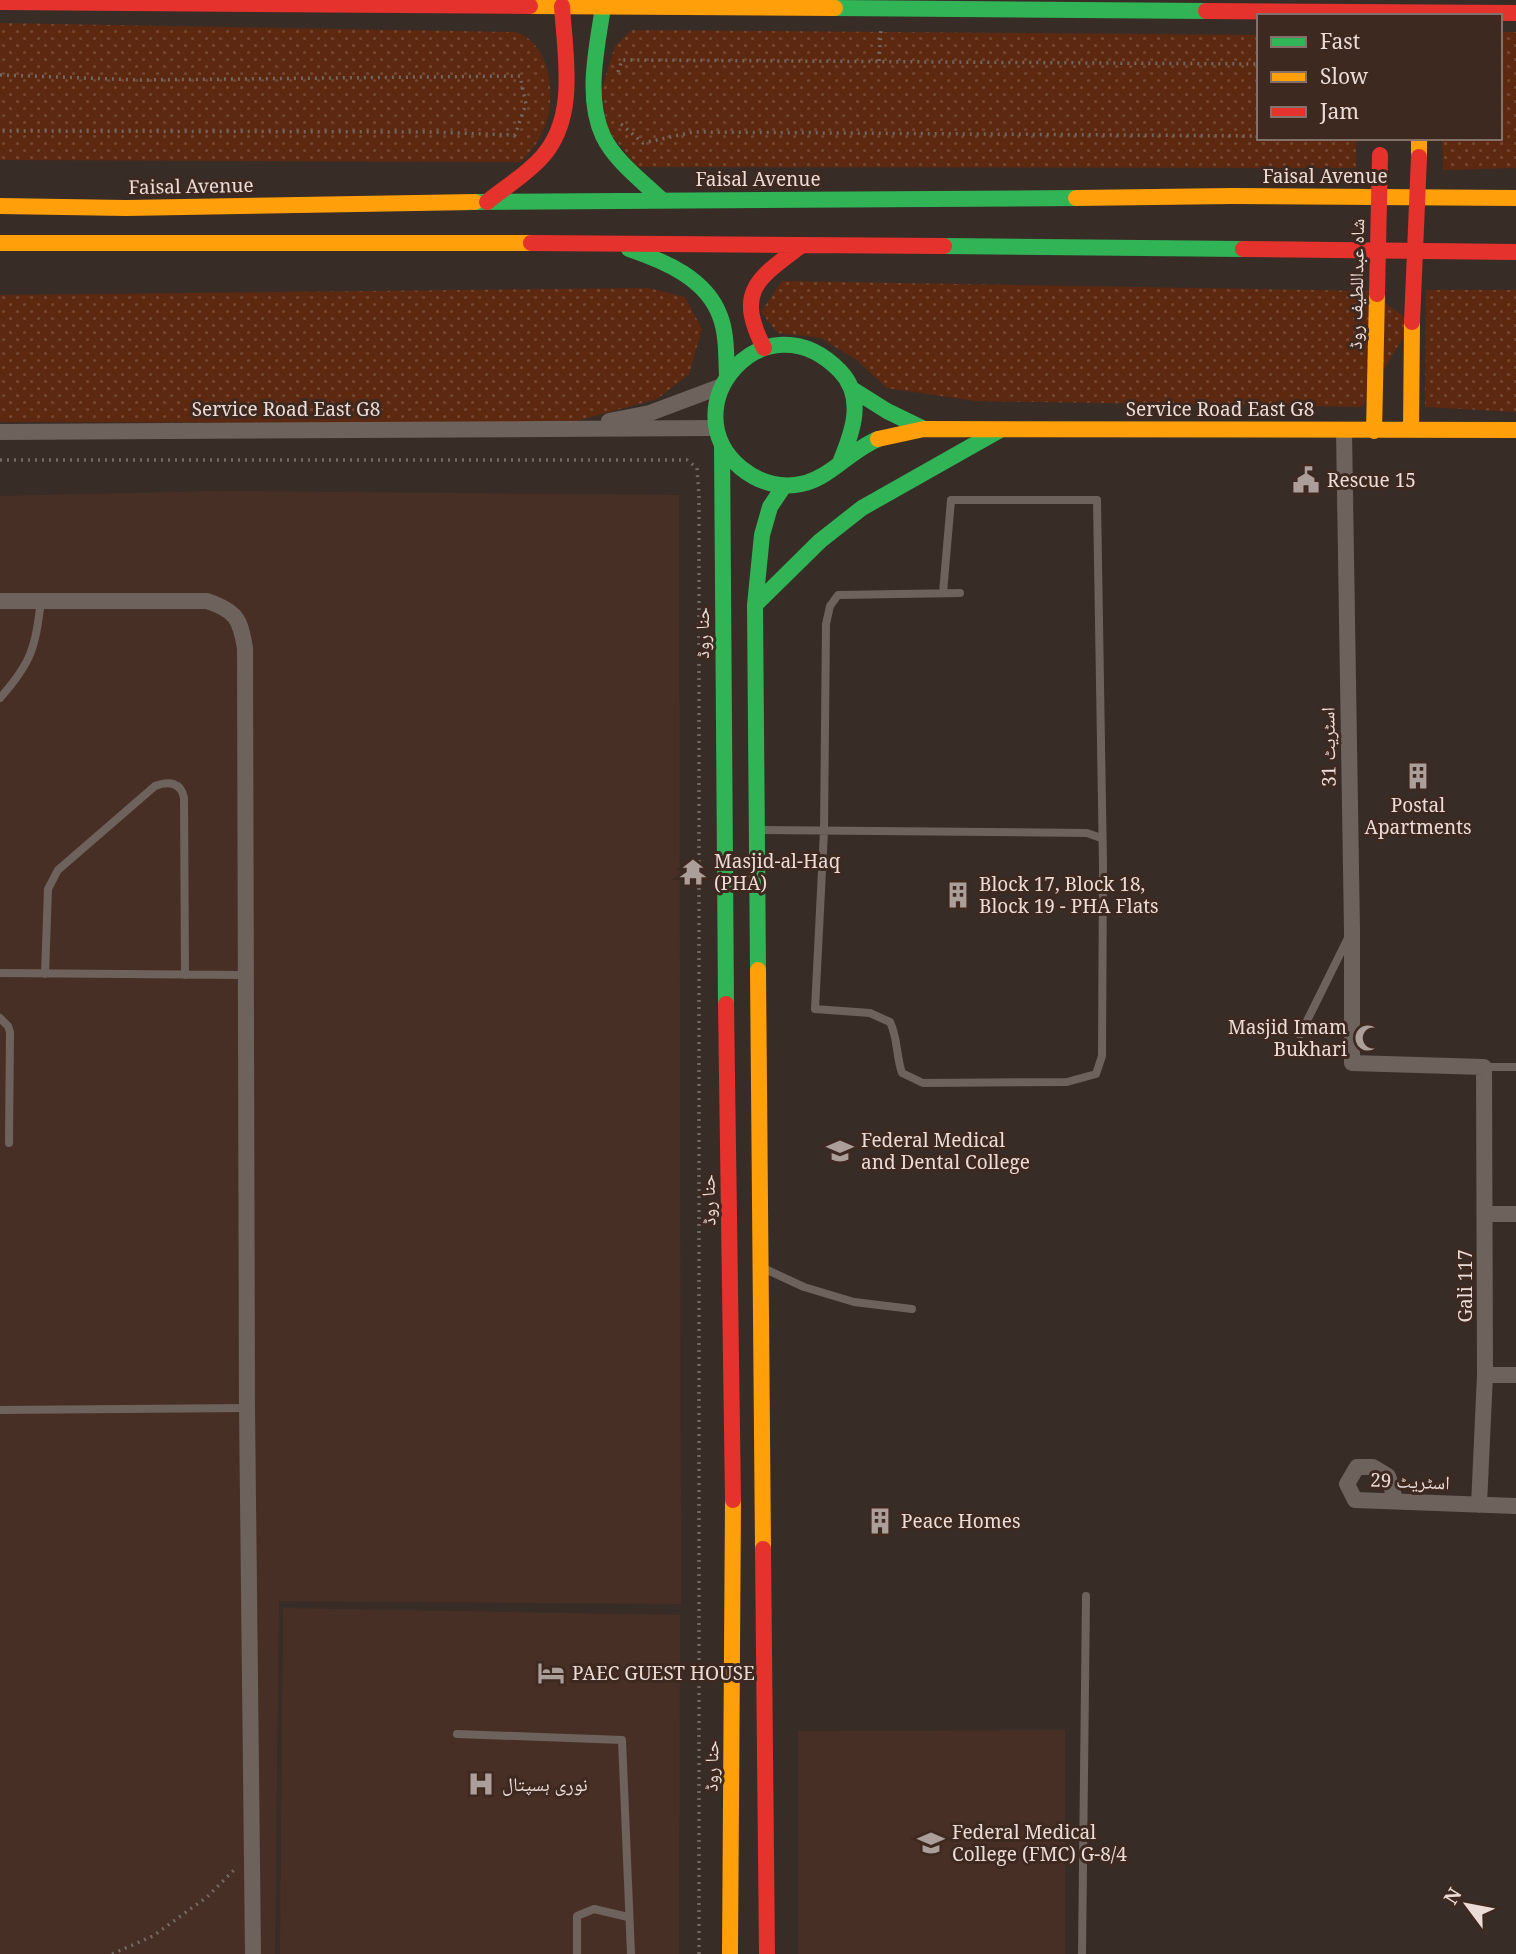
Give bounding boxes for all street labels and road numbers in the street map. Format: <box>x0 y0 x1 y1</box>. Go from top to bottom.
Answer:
street label: Faisal Avenue <box>1262 163 1388 189</box>
street label: Faisal Avenue <box>695 166 821 192</box>
street label: Faisal Avenue <box>128 172 254 200</box>
street label: شاہ عبداللطیف روڈ <box>1342 218 1370 350</box>
street label: Service Road East G8 <box>192 396 380 422</box>
street label: Service Road East G8 <box>1126 396 1314 422</box>
street label: حنا روڈ <box>689 607 715 659</box>
street label: اسٹریٹ 31 <box>1314 707 1342 787</box>
street label: حنا روڈ <box>695 1174 721 1226</box>
street label: Gali 117 <box>1452 1249 1478 1323</box>
street label: اسٹریٹ 29 <box>1370 1467 1450 1495</box>
street label: حنا روڈ <box>698 1740 724 1792</box>

